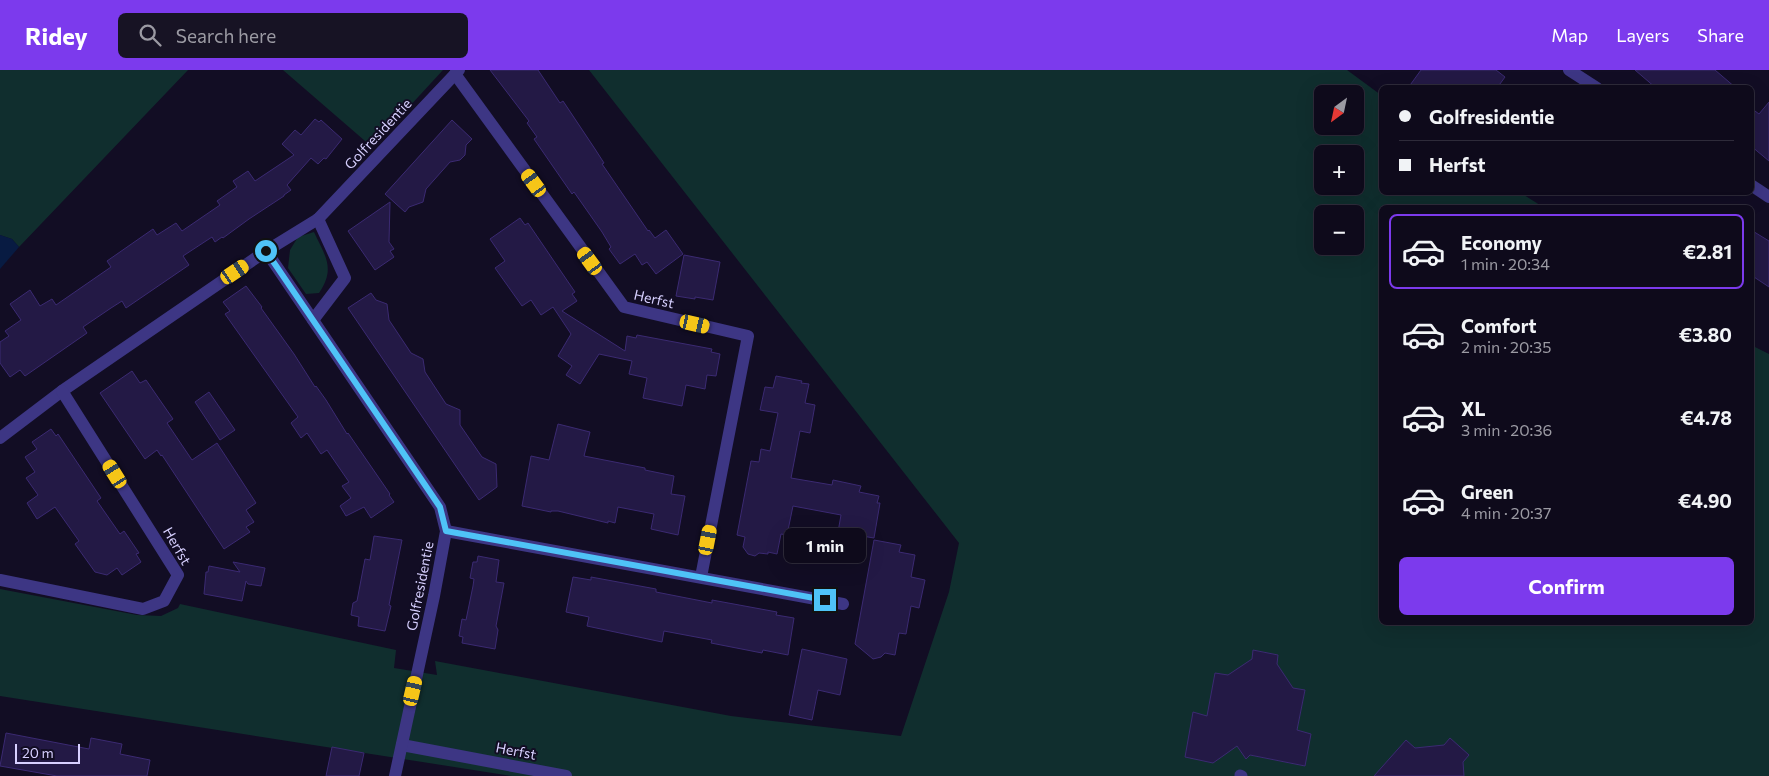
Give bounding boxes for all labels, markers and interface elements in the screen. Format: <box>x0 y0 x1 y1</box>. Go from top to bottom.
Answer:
search box <box>118 13 468 58</box>
text: Ridey <box>25 21 88 50</box>
icon: search <box>136 21 164 49</box>
text: Search here <box>176 24 276 47</box>
text: Map <box>1551 24 1588 46</box>
text: Layers <box>1616 24 1669 46</box>
text: Share <box>1697 24 1744 46</box>
north arrow <box>1314 85 1364 135</box>
map controls <box>1314 85 1364 255</box>
street label: Golfresidentie <box>341 95 415 173</box>
text: Golfresidentie <box>1429 105 1554 128</box>
button: + <box>1314 145 1364 195</box>
text: Herfst <box>1429 153 1486 176</box>
car <box>519 166 548 200</box>
button: − <box>1314 205 1364 255</box>
icon: car <box>1401 229 1446 274</box>
text: Economy <box>1461 231 1542 254</box>
route start <box>255 240 277 262</box>
text: €2.81 <box>1683 240 1732 263</box>
car <box>575 244 604 278</box>
text: 1 min · 20:34 <box>1461 254 1550 273</box>
car <box>218 257 251 287</box>
street label: Herfst <box>632 286 676 311</box>
icon: car <box>1401 312 1446 357</box>
car <box>678 313 711 335</box>
text: Comfort <box>1461 314 1537 337</box>
text: €3.80 <box>1679 323 1732 346</box>
text: 2 min · 20:35 <box>1461 337 1551 356</box>
icon: car <box>1401 395 1446 440</box>
text: XL <box>1461 397 1486 420</box>
text: €4.78 <box>1680 406 1732 429</box>
text: 3 min · 20:36 <box>1461 420 1552 439</box>
car <box>100 457 129 491</box>
icon: car <box>1401 478 1446 523</box>
text: Green <box>1461 480 1513 503</box>
text: €4.90 <box>1678 489 1732 512</box>
text: 4 min · 20:37 <box>1461 503 1551 522</box>
street label: Herfst <box>160 524 195 568</box>
car <box>697 524 718 556</box>
callout: 1 min <box>784 528 866 562</box>
text: 1 min <box>806 536 844 555</box>
street label: Golfresidentie <box>403 540 437 632</box>
button: Confirm <box>1399 557 1734 615</box>
route end <box>814 589 836 611</box>
car <box>402 675 423 707</box>
street label: Herfst <box>494 738 538 763</box>
scale bar <box>15 741 80 764</box>
text: 20 m <box>22 744 54 761</box>

